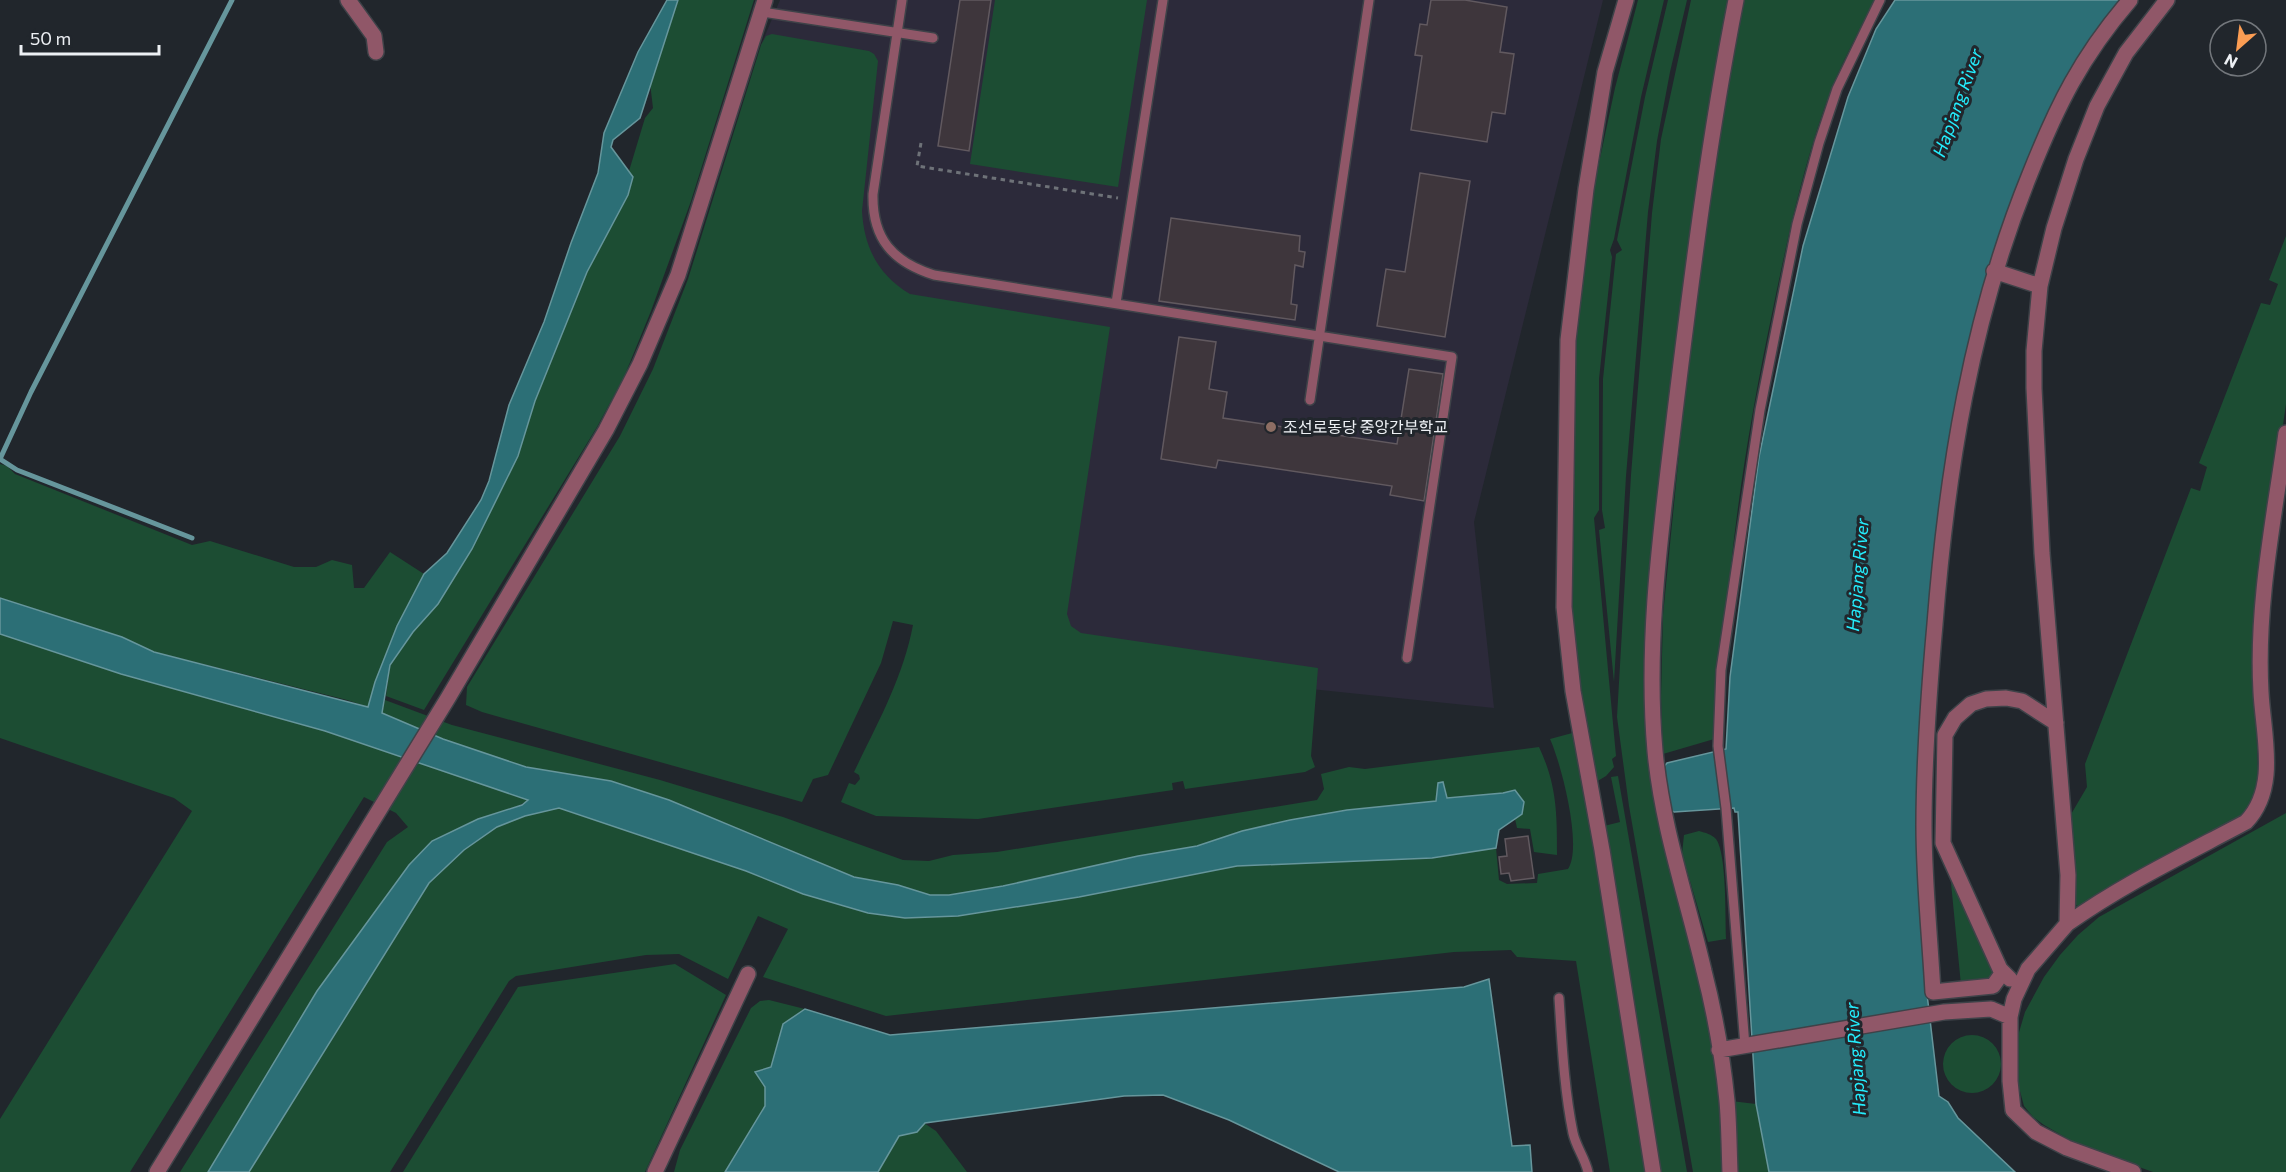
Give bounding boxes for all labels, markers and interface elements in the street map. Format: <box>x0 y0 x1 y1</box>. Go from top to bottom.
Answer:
scale bar <box>21 18 159 56</box>
north arrow <box>2208 18 2268 78</box>
text: 50 m <box>30 27 71 49</box>
water label: Hapjang River <box>1927 45 1987 160</box>
text: N <box>2221 50 2240 73</box>
place label: 조선로동당 중앙간부학교 <box>1283 417 1448 436</box>
marker: 조선로동당 중앙간부학교 <box>1264 420 1278 434</box>
water label: Hapjang River <box>1841 517 1873 632</box>
water label: Hapjang River <box>1840 1001 1870 1116</box>

